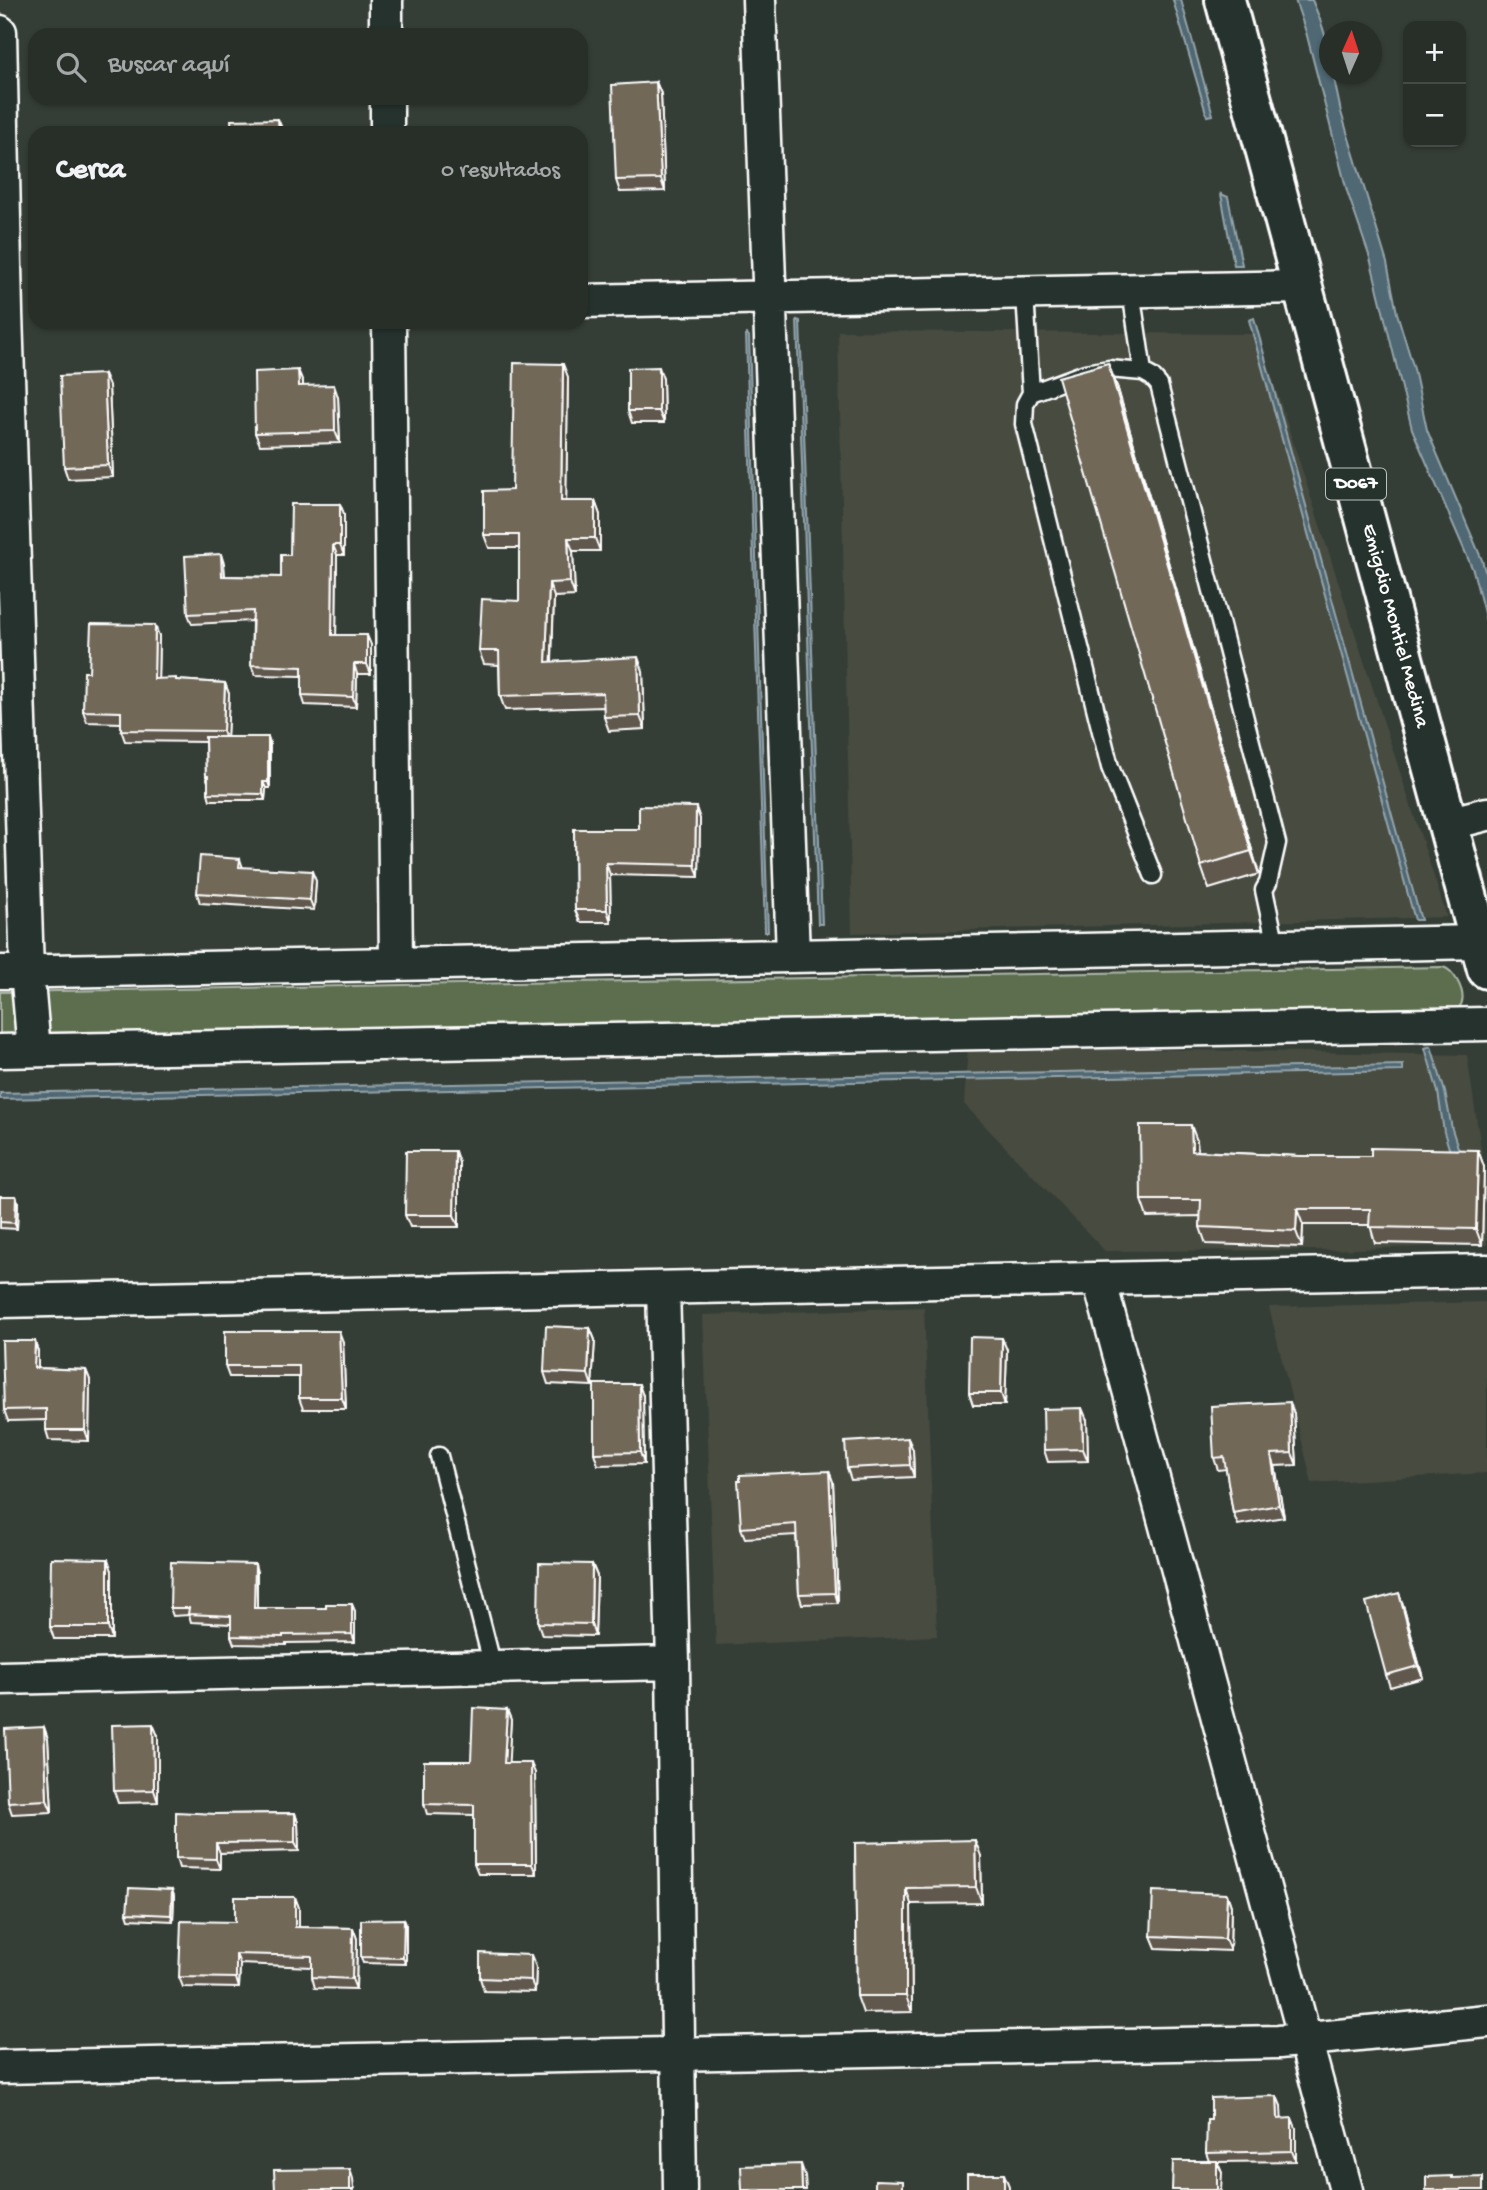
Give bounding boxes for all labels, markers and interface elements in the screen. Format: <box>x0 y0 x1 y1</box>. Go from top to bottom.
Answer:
north arrow <box>1319 21 1382 84</box>
map controls <box>1403 21 1466 147</box>
button: + <box>1403 21 1466 84</box>
search box <box>28 28 588 105</box>
icon: search <box>52 48 90 86</box>
text: Buscar aquí <box>108 51 230 82</box>
button: − <box>1403 84 1466 147</box>
text: Cerca <box>56 154 125 189</box>
text: 0 resultados <box>441 158 560 185</box>
road number: D067 <box>1326 468 1386 499</box>
street label: Emigdio Montiel Medina <box>1355 521 1434 732</box>

